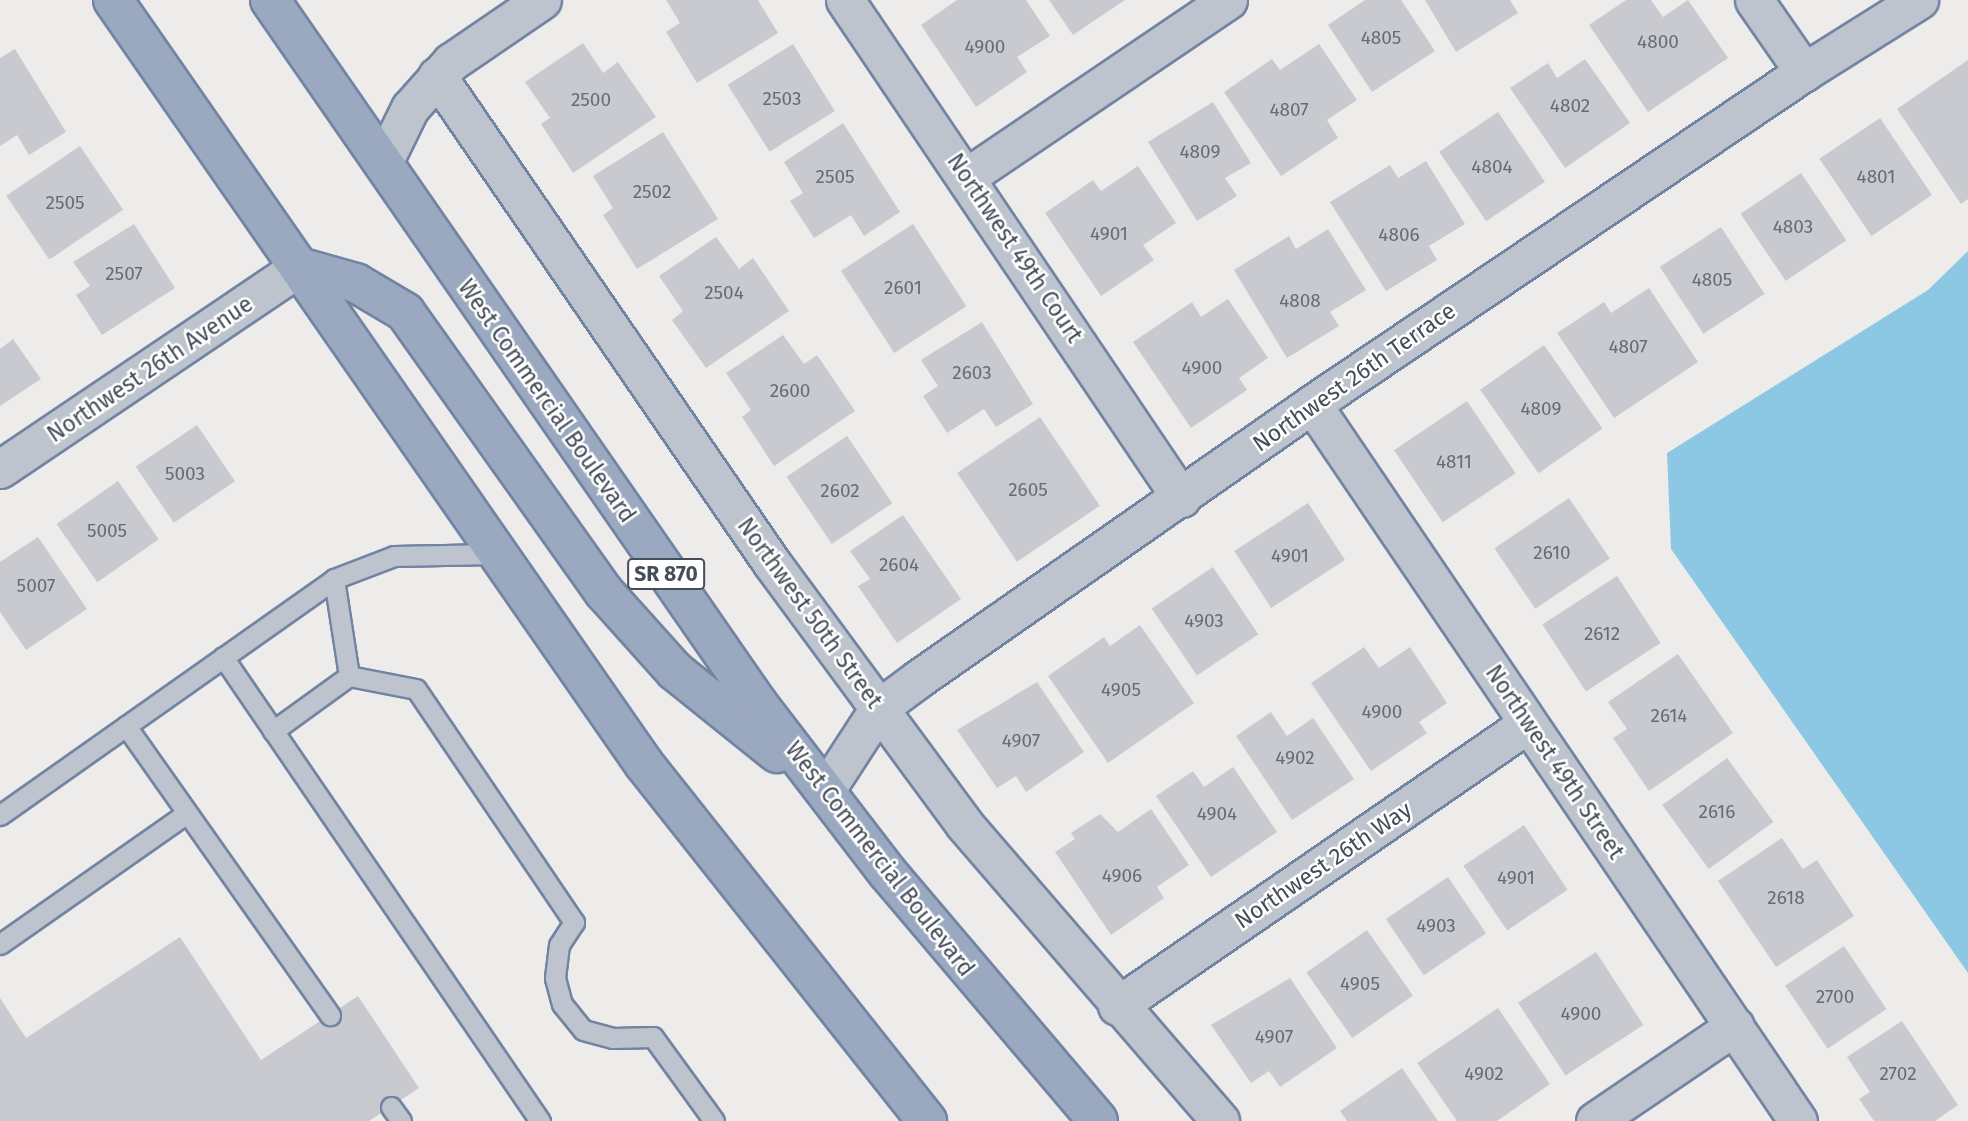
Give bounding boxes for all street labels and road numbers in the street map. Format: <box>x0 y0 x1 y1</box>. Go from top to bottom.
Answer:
street label: Northwest 49th Court <box>941 148 1089 348</box>
street label: West Commercial Boulevard <box>452 274 642 528</box>
street label: Northwest 26th Avenue <box>42 290 258 448</box>
street label: Northwest 26th Terrace <box>1247 297 1461 457</box>
street label: Northwest 50th Street <box>732 512 888 714</box>
road number: SR 870 <box>626 556 706 592</box>
street label: Northwest 49th Street <box>1480 660 1630 864</box>
street label: West Commercial Boulevard <box>780 736 980 982</box>
street label: Northwest 26th Way <box>1229 796 1417 934</box>

